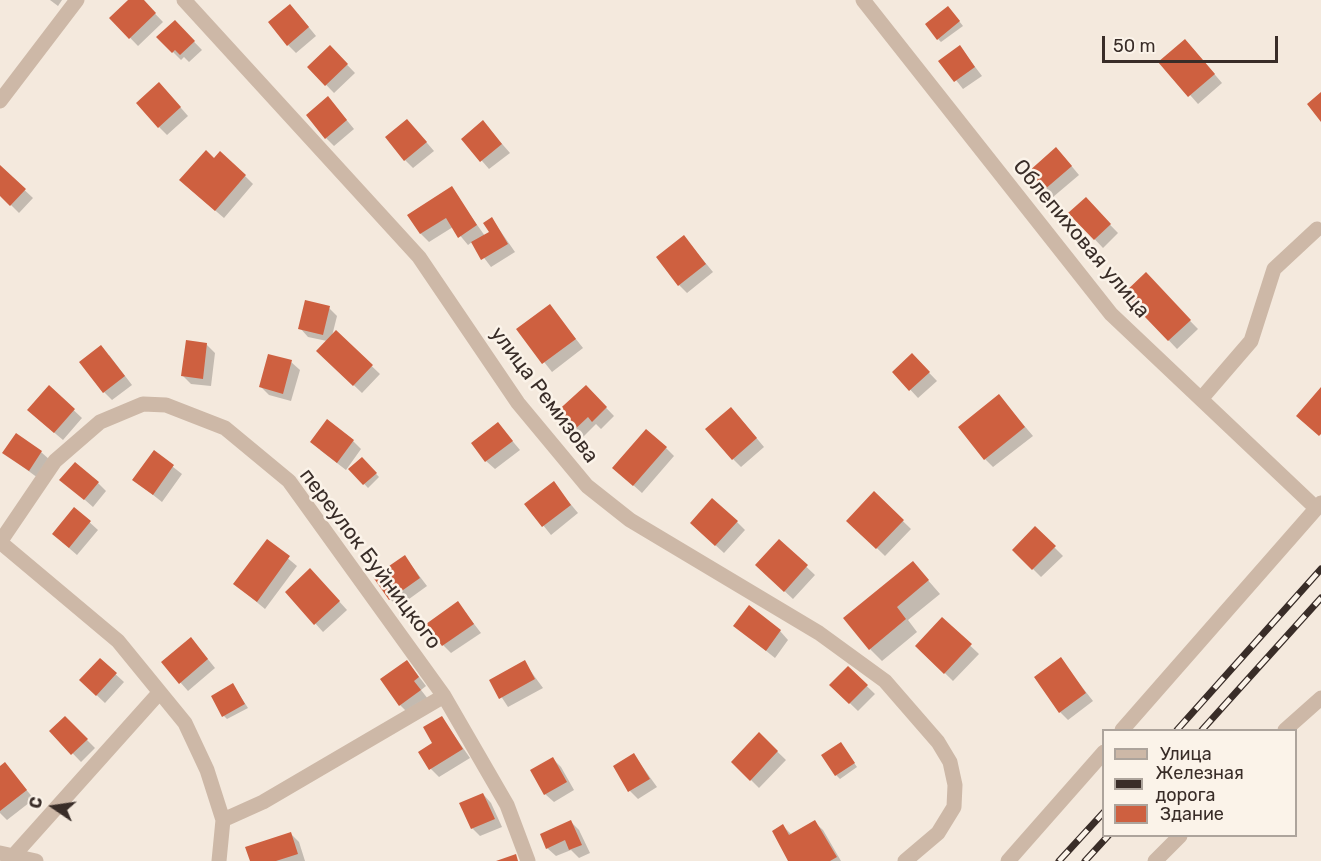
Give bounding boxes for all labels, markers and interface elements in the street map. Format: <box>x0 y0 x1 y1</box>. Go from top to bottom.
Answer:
scale bar <box>1105 24 1280 62</box>
text: 50 m <box>1113 35 1156 57</box>
street label: Облепиховая улица <box>1007 155 1155 323</box>
street label: улица Ремизова <box>485 322 603 468</box>
street label: переулок Буйницкого <box>294 464 446 654</box>
legend <box>1102 729 1297 837</box>
text: Улица <box>1160 743 1212 765</box>
text: Железная дорога <box>1155 762 1244 806</box>
north arrow <box>24 777 84 837</box>
text: С <box>25 795 46 810</box>
text: Здание <box>1160 803 1224 825</box>

